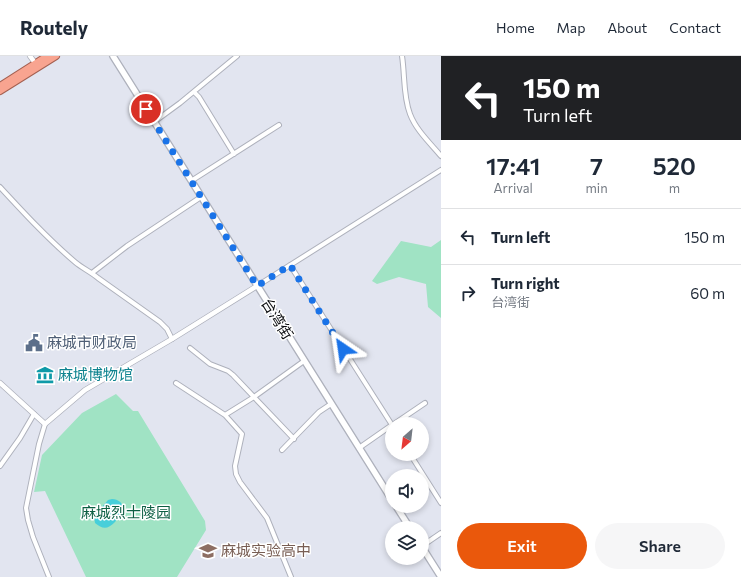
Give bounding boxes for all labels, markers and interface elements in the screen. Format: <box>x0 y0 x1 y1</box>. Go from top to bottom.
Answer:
text: Routely <box>20 16 88 39</box>
text: Home <box>496 19 535 36</box>
text: Map <box>557 19 585 36</box>
text: About <box>607 19 647 36</box>
text: Contact <box>669 19 721 36</box>
text: 150 m <box>523 70 600 104</box>
icon: left <box>457 72 509 124</box>
pin <box>129 92 163 126</box>
icon: arrive <box>135 98 157 120</box>
text: Turn left <box>523 104 592 126</box>
text: 17:41 <box>486 151 540 180</box>
text: 7 <box>590 151 603 180</box>
text: 520 <box>653 151 696 180</box>
text: Arrival <box>494 180 533 196</box>
text: min <box>586 180 608 196</box>
text: m <box>669 180 680 196</box>
icon: left <box>457 226 479 248</box>
text: Turn left <box>491 228 550 246</box>
text: 150 m <box>684 228 725 246</box>
text: Turn right <box>491 274 560 292</box>
icon: right <box>457 282 479 304</box>
text: 60 m <box>690 284 725 302</box>
text: 台湾街 <box>491 294 530 310</box>
street label: 台湾街 <box>258 295 297 342</box>
position arrow <box>322 328 364 370</box>
public building icon: 麻城市财政局 <box>24 333 44 353</box>
place label: 麻城市财政局 <box>47 333 137 351</box>
museum icon: 麻城博物馆 <box>35 365 55 385</box>
place label: 麻城博物馆 <box>58 365 133 383</box>
north arrow <box>385 417 429 461</box>
map controls <box>385 417 429 565</box>
button: sound <box>385 469 429 513</box>
park label: 麻城烈士陵园 <box>81 503 171 521</box>
button: layers <box>385 521 429 565</box>
button: Exit <box>457 523 587 569</box>
button: Share <box>595 523 725 569</box>
school or university icon: 麻城实验高中 <box>198 541 218 561</box>
place label: 麻城实验高中 <box>221 541 311 559</box>

